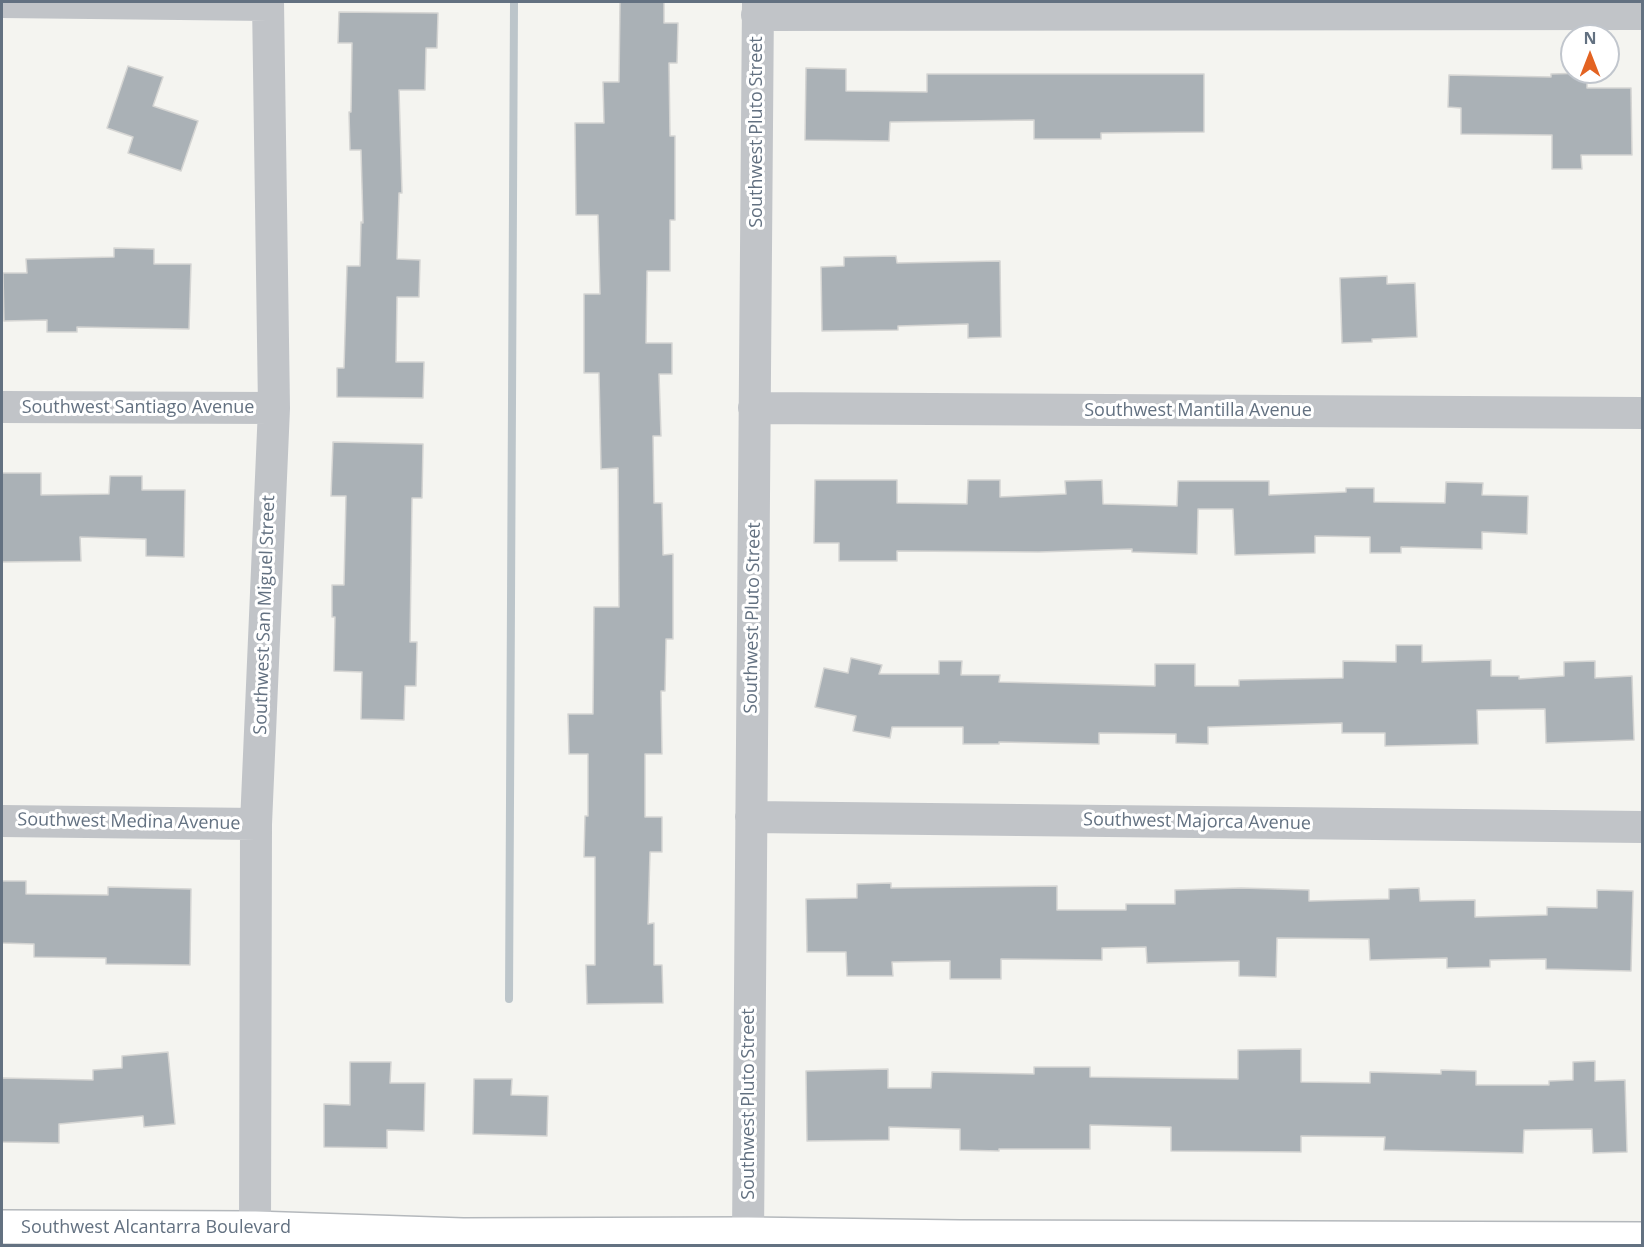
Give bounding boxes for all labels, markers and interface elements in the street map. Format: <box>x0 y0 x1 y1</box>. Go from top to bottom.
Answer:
north arrow <box>1560 24 1620 84</box>
text: N <box>1583 27 1597 49</box>
street label: Southwest Pluto Street <box>746 36 768 228</box>
street label: Southwest Santiago Avenue <box>22 397 254 419</box>
street label: Southwest Mantilla Avenue <box>1084 400 1312 422</box>
street label: Southwest San Miguel Street <box>250 495 280 735</box>
street label: Southwest Pluto Street <box>741 522 765 714</box>
street label: Southwest Medina Avenue <box>17 809 241 835</box>
street label: Southwest Majorca Avenue <box>1083 809 1311 835</box>
street label: Southwest Pluto Street <box>738 1008 760 1200</box>
street label: Southwest Alcantarra Boulevard <box>21 1217 291 1239</box>

